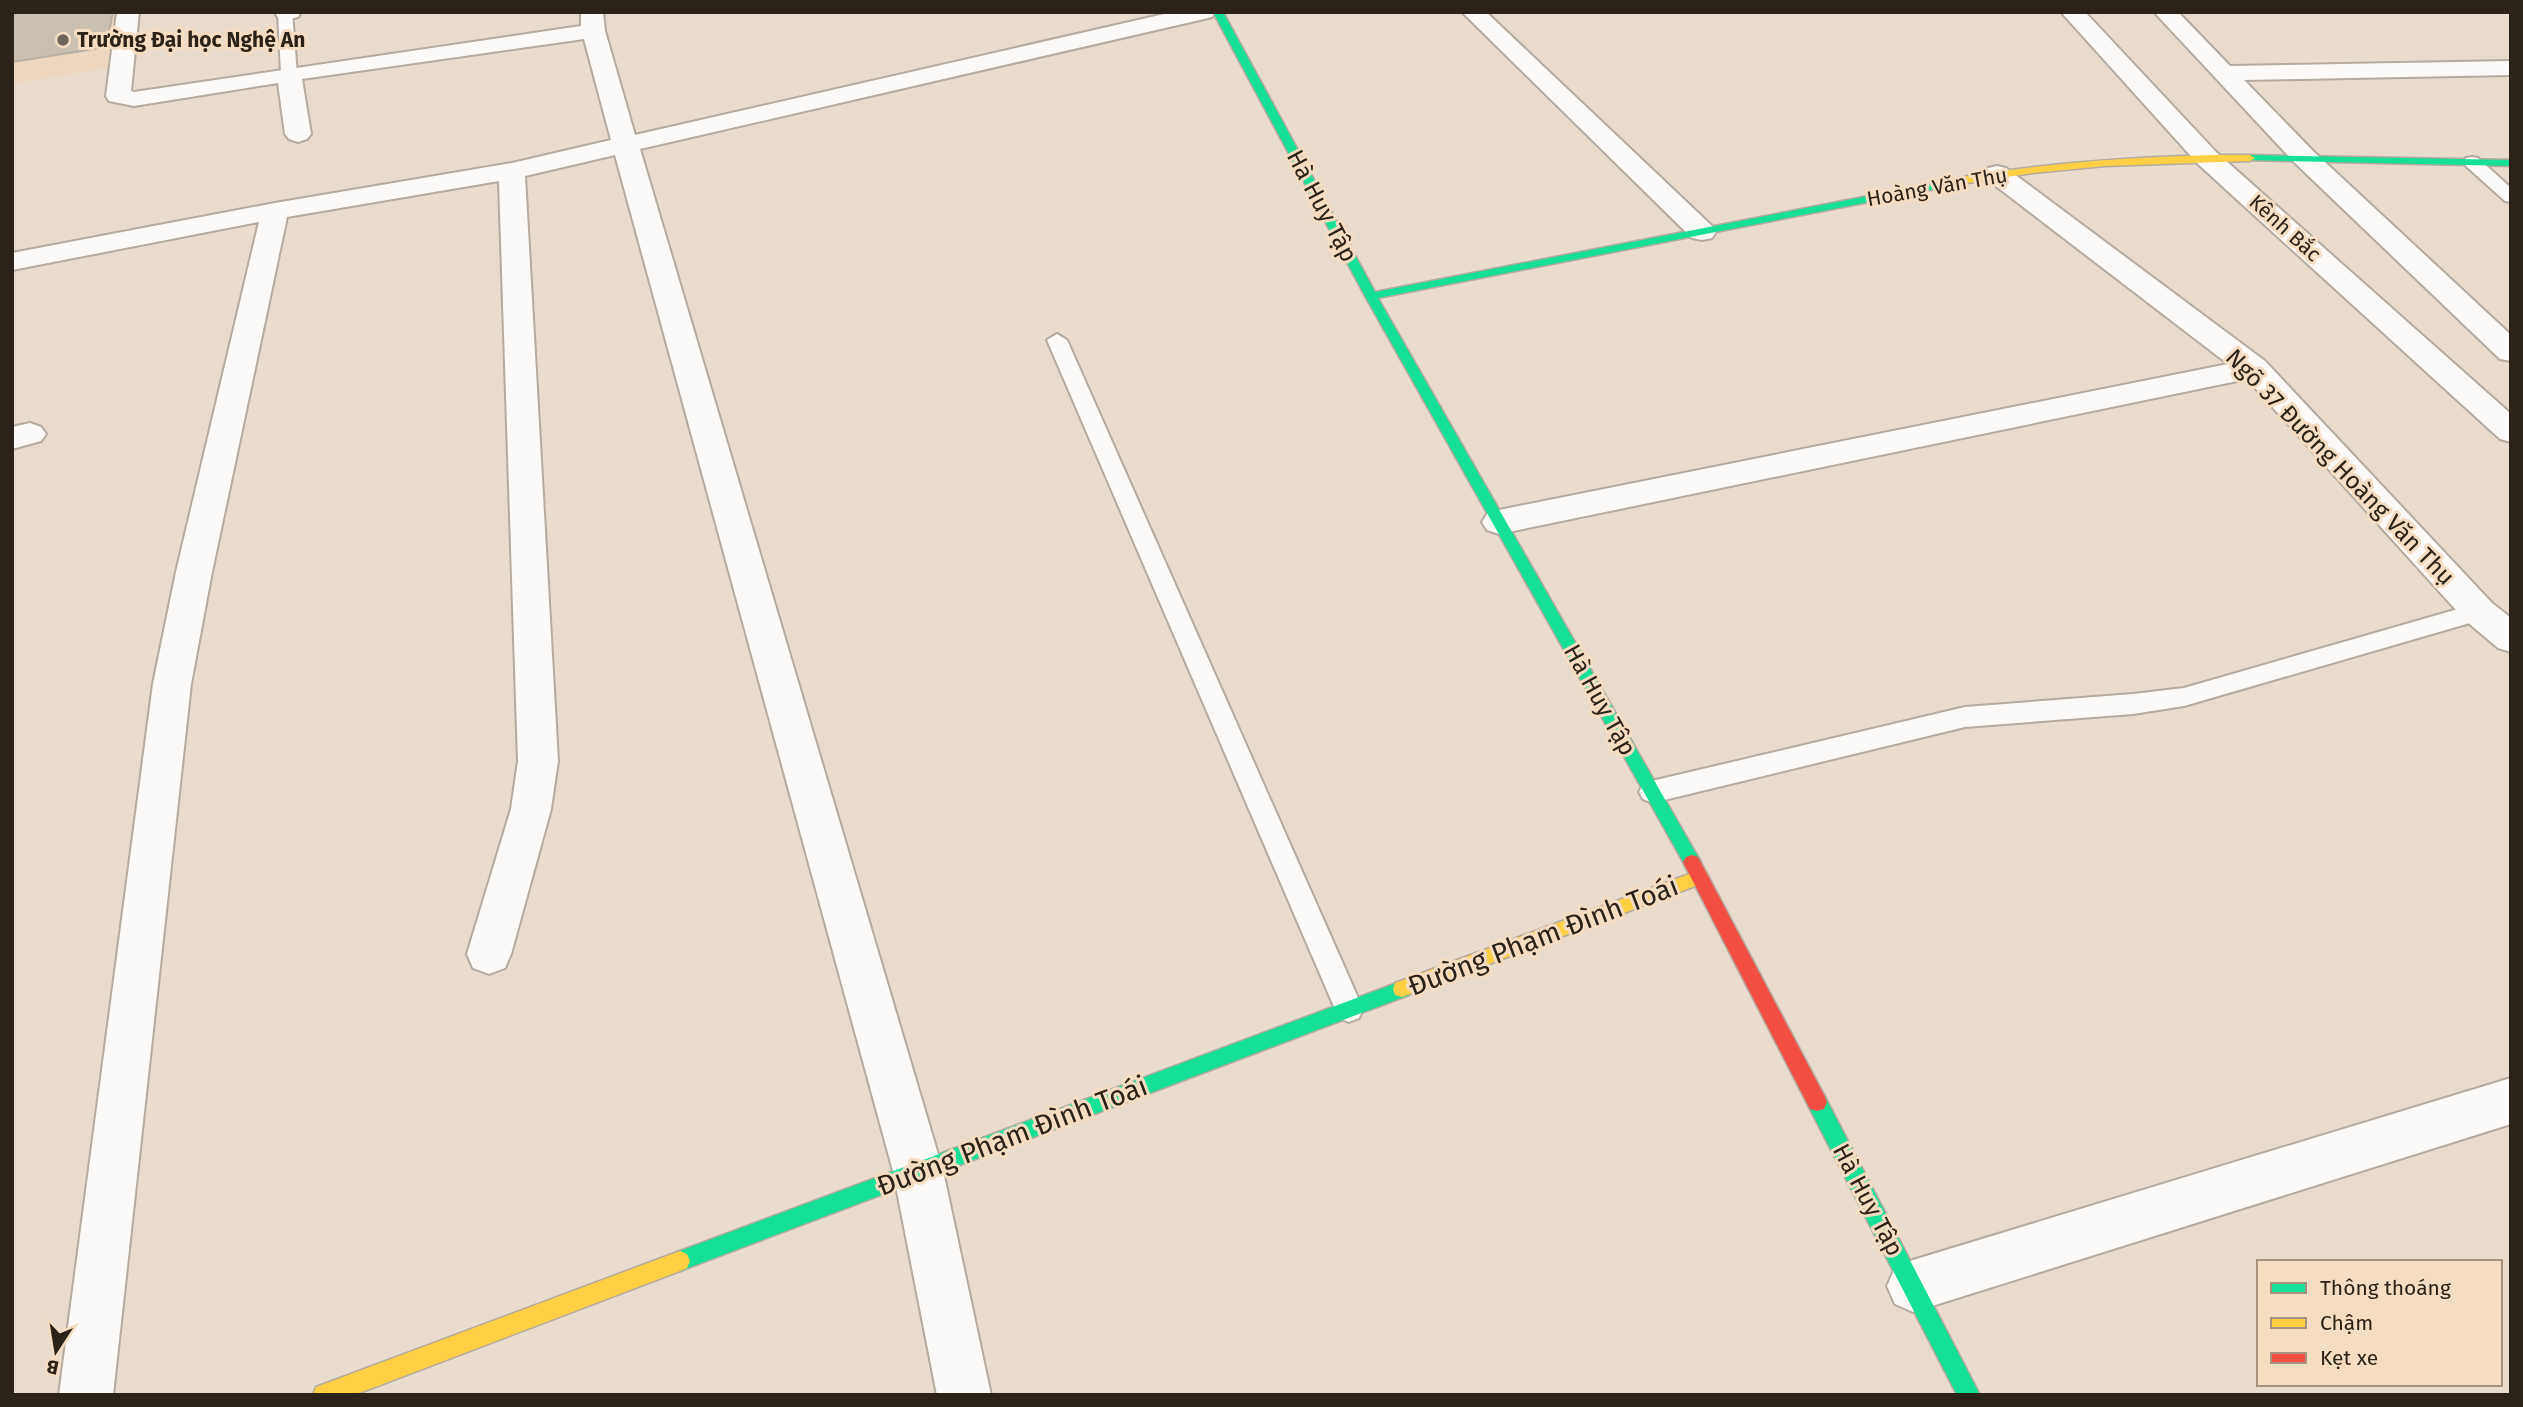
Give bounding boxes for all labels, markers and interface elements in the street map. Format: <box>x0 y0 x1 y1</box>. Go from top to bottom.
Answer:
place label: Trường Đại học Nghệ An <box>77 27 305 53</box>
marker: Trường Đại học Nghệ An <box>55 32 71 48</box>
street label: Hà Huy Tập <box>1281 145 1363 267</box>
street label: Hoàng Văn Thụ <box>1865 162 2009 212</box>
street label: Kênh Bắc <box>2244 189 2326 267</box>
street label: Ngõ 37 Đường Hoàng Văn Thụ <box>2220 343 2460 591</box>
street label: Hà Huy Tập <box>1558 640 1642 760</box>
street label: Đường Phạm Đình Toái <box>1403 869 1683 1003</box>
street label: Đường Phạm Đình Toái <box>872 1069 1152 1203</box>
street label: Hà Huy Tập <box>1827 1139 1909 1261</box>
legend <box>2257 1260 2502 1386</box>
text: Thông thoáng <box>2320 1275 2451 1301</box>
text: Chậm <box>2320 1310 2373 1336</box>
north arrow <box>21 1316 91 1386</box>
text: Kẹt xe <box>2320 1345 2378 1371</box>
text: B <box>44 1355 61 1380</box>

